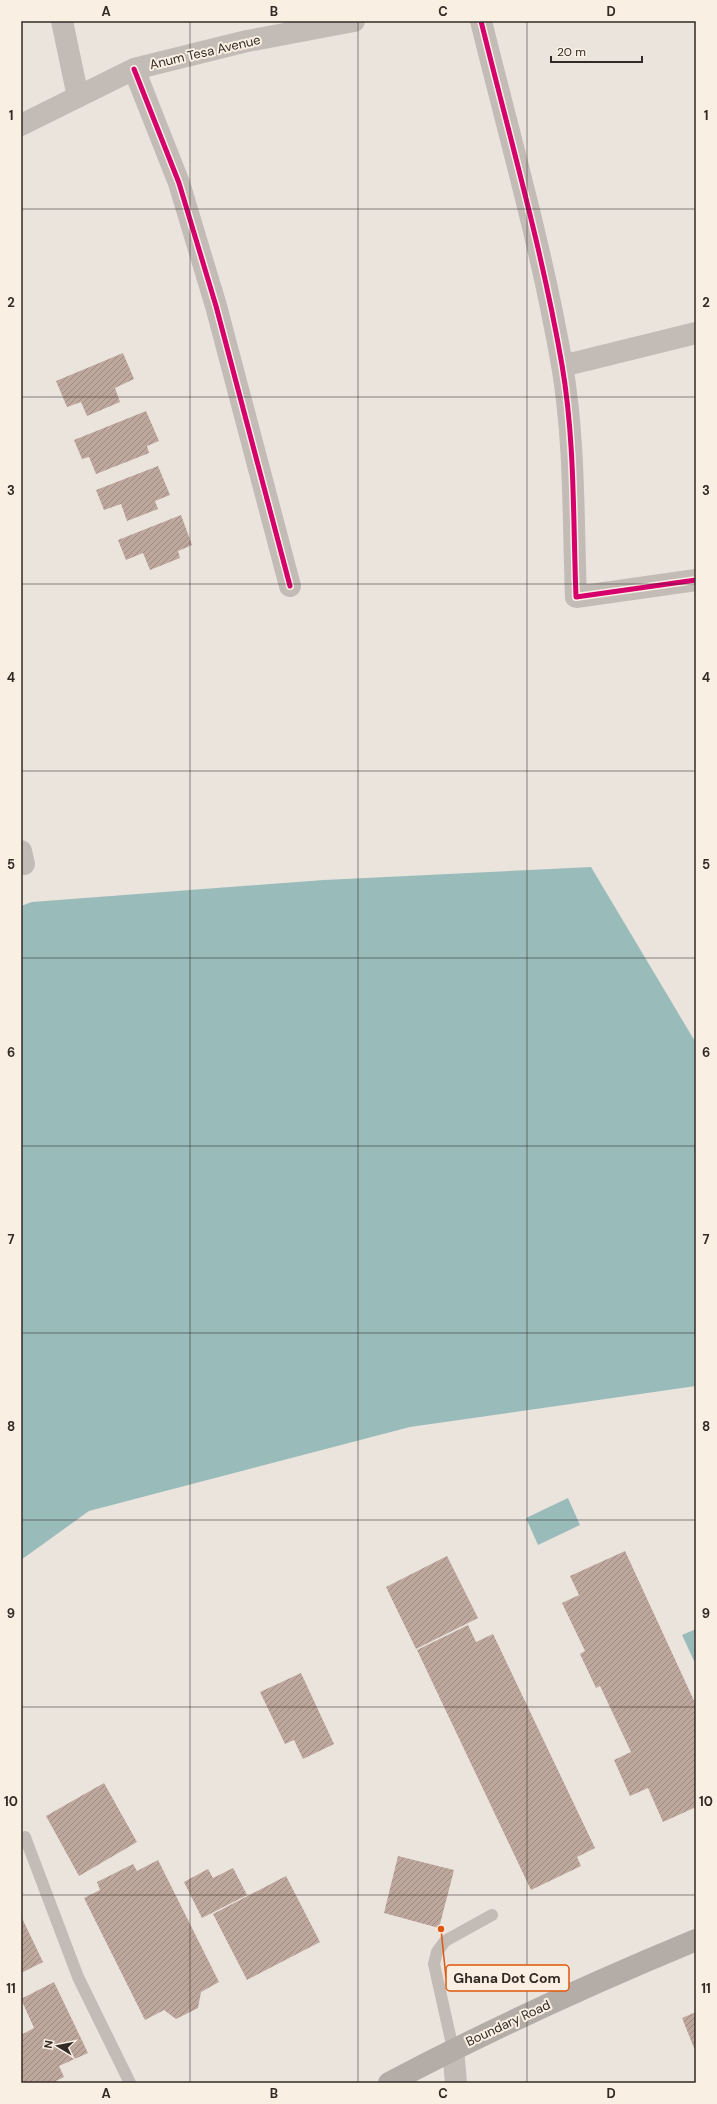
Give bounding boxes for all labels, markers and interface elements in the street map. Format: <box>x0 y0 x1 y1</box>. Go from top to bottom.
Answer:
text: A <box>101 3 111 20</box>
text: B <box>270 3 278 20</box>
text: C <box>438 3 448 20</box>
text: D <box>606 3 616 20</box>
street label: Anum Tesa Avenue <box>148 31 262 73</box>
scale bar <box>551 38 642 64</box>
text: 20 m <box>557 44 586 60</box>
text: 1 <box>9 107 13 124</box>
text: 1 <box>704 107 708 124</box>
text: 2 <box>7 294 15 311</box>
text: 2 <box>702 294 710 311</box>
text: 3 <box>7 482 15 499</box>
text: 3 <box>702 482 710 499</box>
text: 4 <box>7 669 15 686</box>
text: 4 <box>702 669 710 686</box>
text: 5 <box>7 856 15 873</box>
text: 5 <box>702 856 710 873</box>
text: 6 <box>7 1044 15 1061</box>
text: 6 <box>702 1044 710 1061</box>
text: 7 <box>8 1231 15 1248</box>
text: 7 <box>703 1231 710 1248</box>
text: 8 <box>7 1418 15 1435</box>
text: 8 <box>702 1418 710 1435</box>
text: 9 <box>7 1605 15 1622</box>
text: 9 <box>702 1605 710 1622</box>
text: 10 <box>4 1793 18 1810</box>
text: 10 <box>699 1793 713 1810</box>
callout: Ghana Dot Com <box>446 1965 569 1991</box>
text: Ghana Dot Com <box>453 1969 561 1987</box>
text: 11 <box>6 1980 16 1997</box>
text: 11 <box>701 1980 711 1997</box>
street label: Boundary Road <box>463 1996 553 2050</box>
north arrow <box>38 2026 78 2066</box>
text: N <box>41 2039 56 2049</box>
text: A <box>101 2085 111 2102</box>
text: B <box>270 2085 278 2102</box>
text: C <box>438 2085 448 2102</box>
text: D <box>606 2085 616 2102</box>

